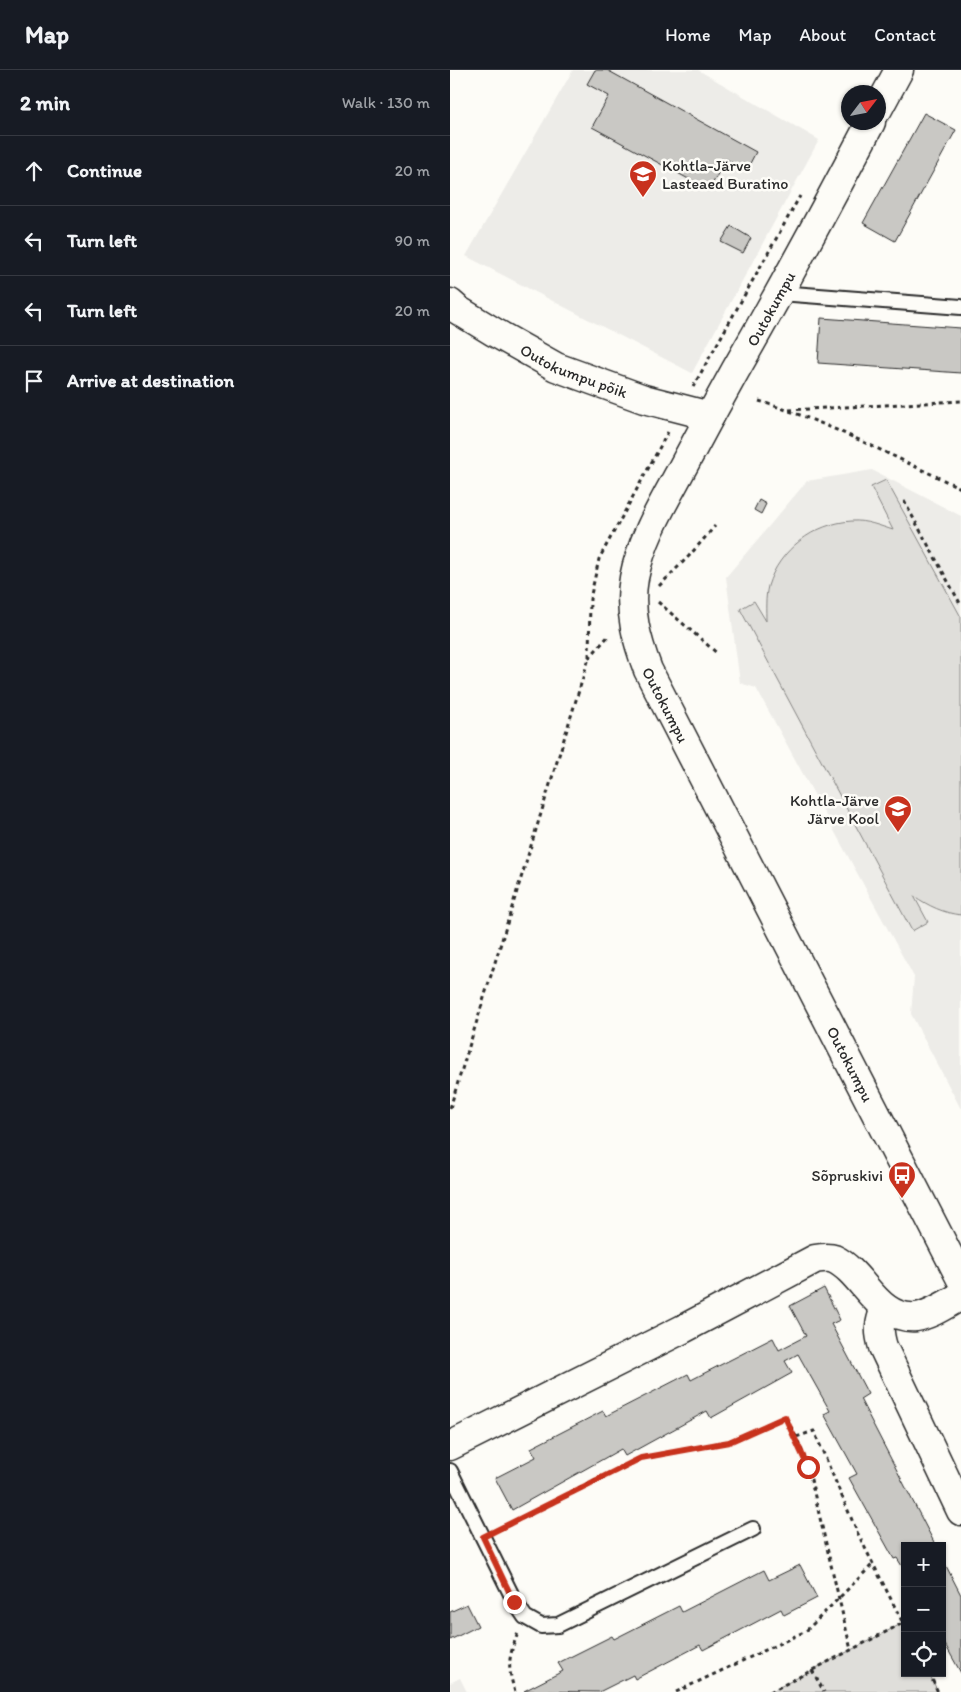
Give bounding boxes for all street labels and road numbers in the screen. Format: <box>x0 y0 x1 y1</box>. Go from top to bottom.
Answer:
street label: Outokumpu <box>743 268 799 350</box>
street label: Outokumpu põik <box>517 339 631 402</box>
street label: Outokumpu <box>639 664 693 746</box>
street label: Outokumpu <box>823 1023 878 1105</box>

